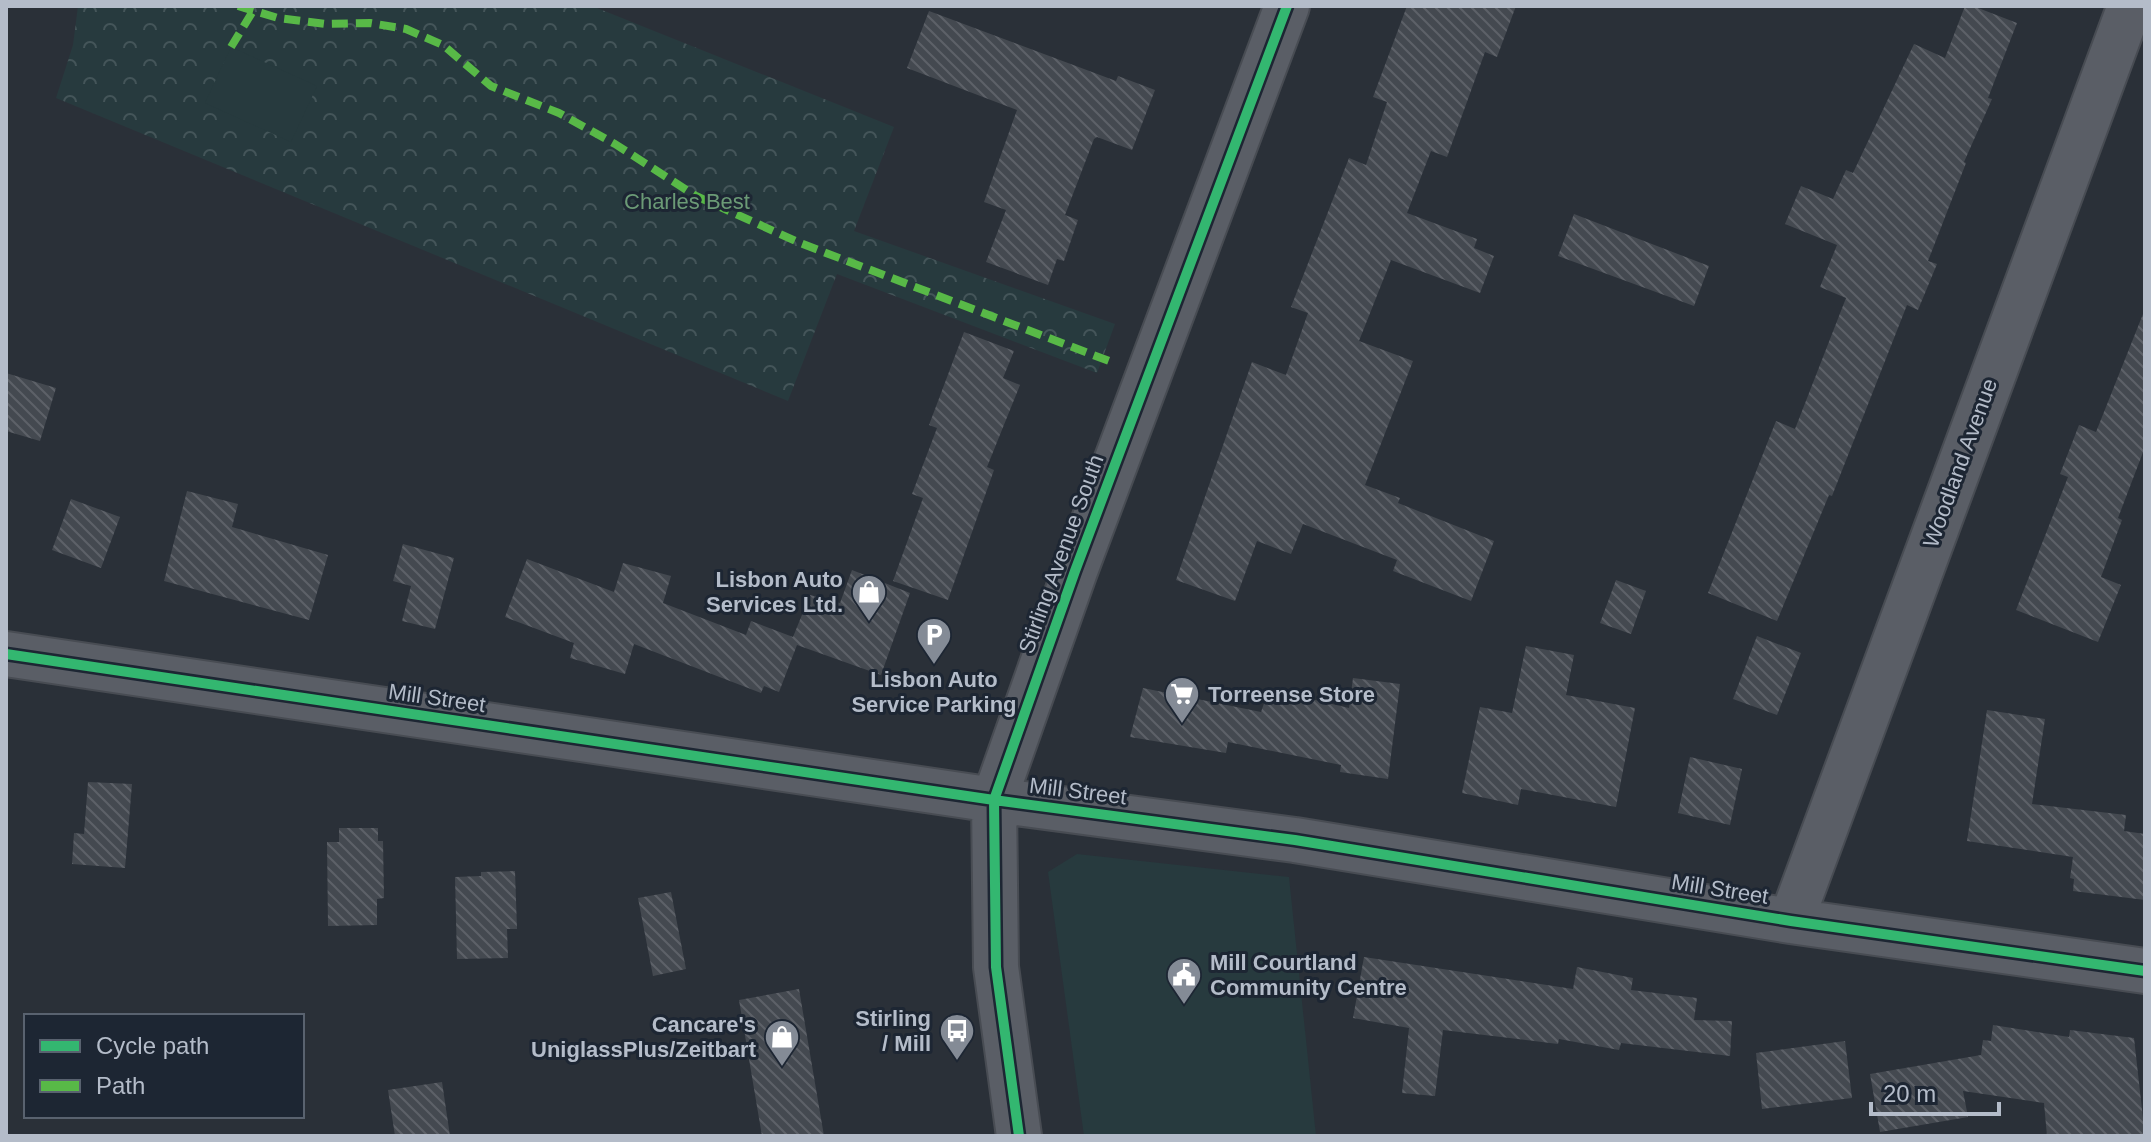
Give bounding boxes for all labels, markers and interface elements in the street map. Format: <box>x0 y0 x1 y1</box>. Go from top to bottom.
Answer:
park label: Charles Best <box>624 189 750 214</box>
street label: Woodland Avenue <box>1918 375 2002 551</box>
street label: Stirling Avenue South <box>1013 451 1109 657</box>
place label: Lisbon Auto Services Ltd. <box>706 567 843 617</box>
shop icon: Lisbon Auto Services Ltd. <box>850 573 888 623</box>
parking icon: Lisbon Auto Service Parking <box>915 616 953 666</box>
place label: Lisbon Auto Service Parking <box>851 667 1017 717</box>
supermarket icon: Torreense Store <box>1163 675 1201 725</box>
street label: Mill Street <box>387 679 487 717</box>
place label: Torreense Store <box>1208 682 1375 707</box>
street label: Mill Street <box>1028 773 1128 809</box>
street label: Mill Street <box>1670 869 1770 909</box>
place label: Mill Courtland Community Centre <box>1210 950 1407 1000</box>
public building icon: Mill Courtland Community Centre <box>1165 956 1203 1006</box>
place label: Stirling / Mill <box>855 1006 931 1056</box>
place label: Cancare's UniglassPlus/Zeitbart <box>531 1012 757 1062</box>
bus stop icon: Stirling / Mill <box>938 1012 976 1062</box>
legend <box>24 1014 304 1118</box>
shop icon: Cancare's UniglassPlus/Zeitbart <box>763 1018 801 1068</box>
text: Cycle path <box>96 1032 209 1059</box>
scale bar <box>1871 1066 1999 1116</box>
text: Path <box>96 1072 145 1099</box>
text: 20 m <box>1883 1080 1936 1107</box>

